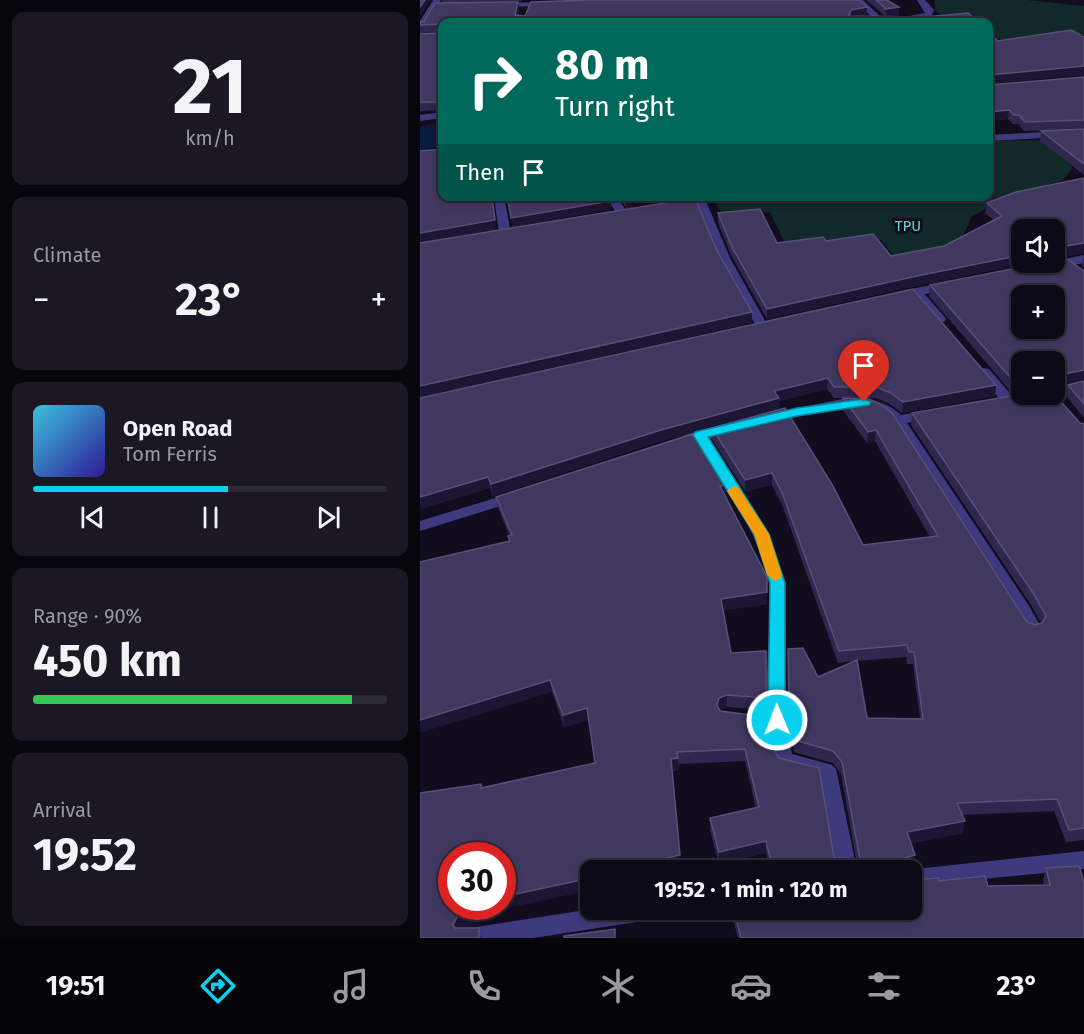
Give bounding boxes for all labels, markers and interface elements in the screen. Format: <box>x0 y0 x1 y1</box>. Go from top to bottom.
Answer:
text: 21 <box>173 40 247 134</box>
text: 80 m <box>555 40 649 90</box>
icon: right <box>456 42 534 120</box>
text: Turn right <box>555 91 675 123</box>
text: km/h <box>185 126 235 150</box>
icon: arrive <box>517 156 550 189</box>
text: Then <box>456 159 505 186</box>
park label: TPU <box>895 217 921 235</box>
map controls <box>1011 219 1065 405</box>
button: sound <box>1011 219 1065 273</box>
text: Climate <box>33 243 101 267</box>
text: 23° <box>175 273 245 327</box>
text: − <box>33 280 50 320</box>
text: + <box>371 280 387 320</box>
button: + <box>1011 285 1065 339</box>
pin <box>838 340 889 402</box>
icon: arrive <box>847 349 880 382</box>
button: − <box>1011 351 1065 405</box>
text: Open Road <box>123 415 233 442</box>
text: Tom Ferris <box>123 442 217 466</box>
icon: previous <box>76 501 109 534</box>
icon: pause <box>194 501 227 534</box>
icon: next <box>312 501 345 534</box>
text: Range · 90% <box>33 604 142 628</box>
text: 450 km <box>33 634 182 688</box>
position arrow <box>745 688 809 752</box>
text: Arrival <box>33 798 92 822</box>
text: 19:52 <box>33 828 137 882</box>
speed limit sign: 30 <box>438 842 516 920</box>
text: 19:52 · 1 min · 120 m <box>654 876 848 903</box>
icon: directions <box>197 965 239 1007</box>
icon: music <box>330 965 372 1007</box>
icon: phone <box>463 965 505 1007</box>
icon: climate <box>597 965 639 1007</box>
icon: car <box>730 965 772 1007</box>
icon: filters <box>863 965 905 1007</box>
text: 19:51 <box>46 970 105 1002</box>
text: 23° <box>996 970 1038 1002</box>

